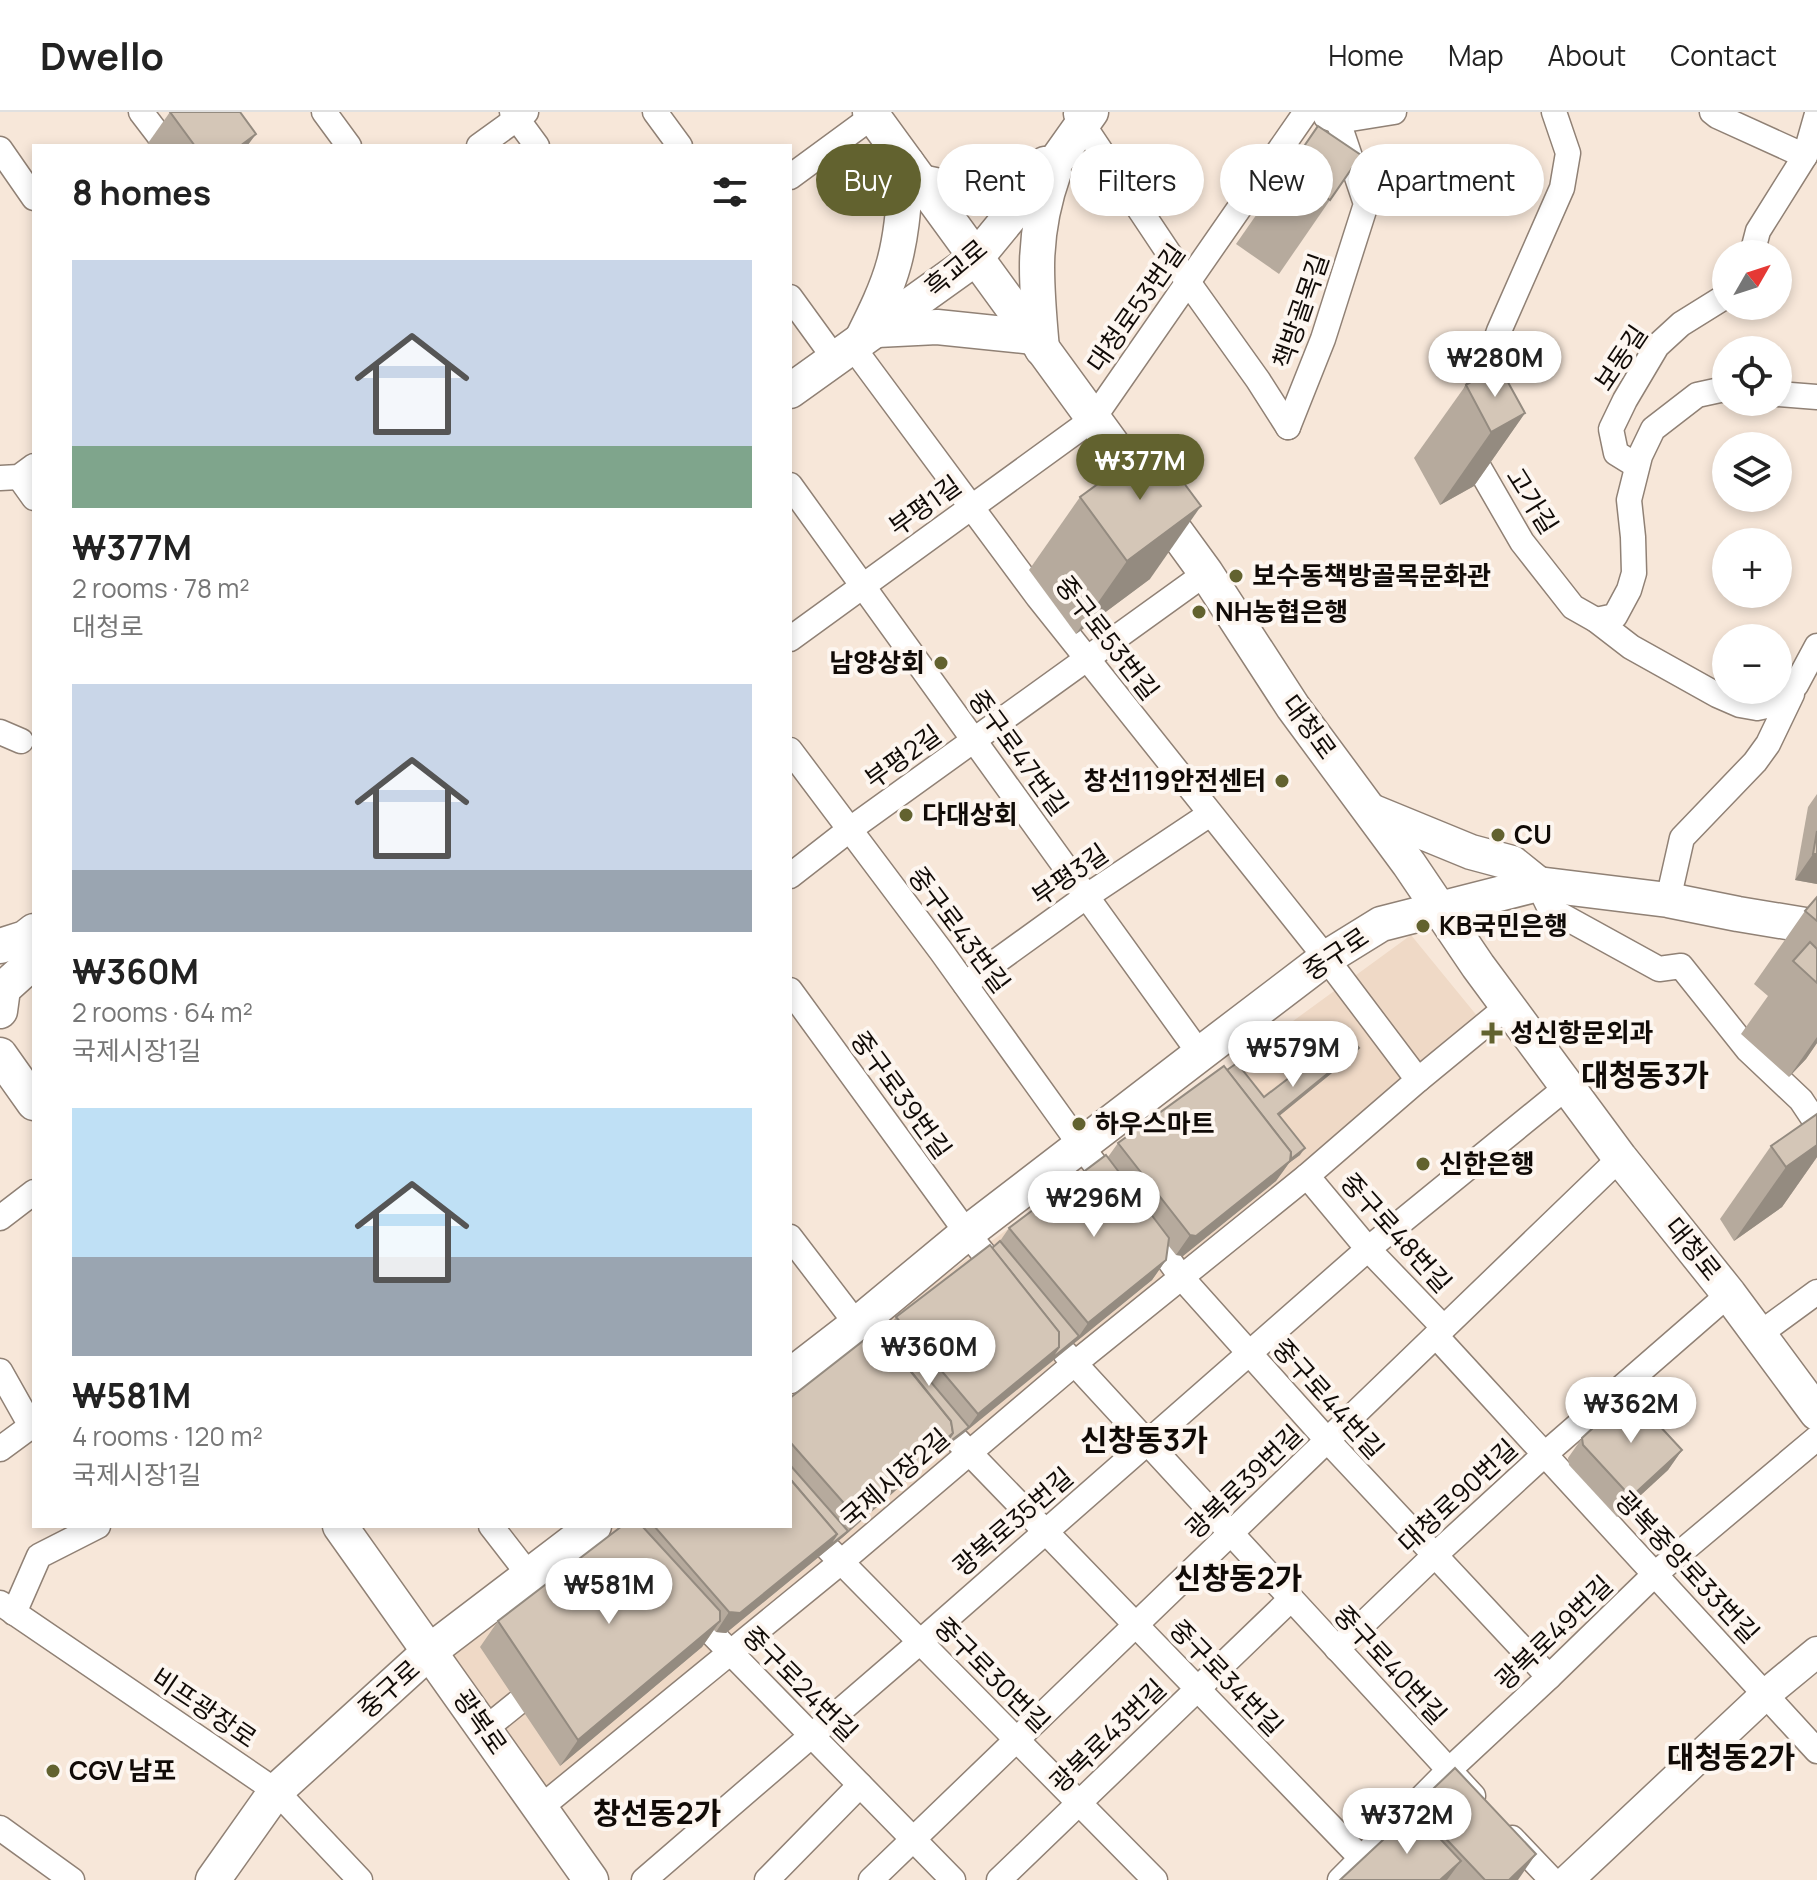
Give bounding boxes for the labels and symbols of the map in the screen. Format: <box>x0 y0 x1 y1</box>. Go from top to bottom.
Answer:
street label: 흑교로 <box>916 230 994 304</box>
street label: 대청로53번길 <box>1078 236 1193 379</box>
north arrow <box>1712 240 1792 320</box>
street label: 책방골목길 <box>1264 248 1337 373</box>
street label: 보동길 <box>1585 318 1655 397</box>
pin: ₩280M <box>1439 331 1551 399</box>
pin: ₩377M <box>1084 434 1196 502</box>
street label: 고가길 <box>1499 461 1567 540</box>
street label: 부평1길 <box>881 467 968 544</box>
place label: 보수동책방골목문화관 <box>1252 557 1491 593</box>
marker: 보수동책방골목문화관 <box>1227 567 1245 585</box>
street label: 중구로53번길 <box>1048 568 1168 707</box>
place label: NH농협은행 <box>1215 593 1348 629</box>
marker: NH농협은행 <box>1190 603 1208 621</box>
place label: 남양상회 <box>829 644 925 680</box>
marker: 남양상회 <box>932 654 950 672</box>
street label: 중구로47번길 <box>961 682 1077 823</box>
street label: 대청로 <box>1274 687 1345 766</box>
street label: 부평2길 <box>857 716 948 796</box>
place label: 창선119안전센터 <box>1084 762 1266 798</box>
marker: 창선119안전센터 <box>1273 772 1291 790</box>
place label: 다대상회 <box>922 796 1018 832</box>
marker: 다대상회 <box>897 806 915 824</box>
place label: CU <box>1514 816 1552 852</box>
marker: CU <box>1489 826 1507 844</box>
street label: 부평3길 <box>1024 835 1115 914</box>
street label: 중구로43번길 <box>900 859 1019 1000</box>
place label: KB국민은행 <box>1439 907 1568 943</box>
marker: KB국민은행 <box>1414 917 1432 935</box>
street label: 중구로 <box>1296 918 1375 988</box>
place label: 성신항문외과 <box>1510 1014 1654 1050</box>
pin: ₩579M <box>1237 1021 1349 1089</box>
marker: 성신항문외과 <box>1481 1022 1503 1044</box>
street label: 중구로39번길 <box>843 1023 960 1166</box>
district label: 대청동3가 <box>1581 1054 1709 1095</box>
place label: 하우스마트 <box>1095 1105 1215 1141</box>
marker: 하우스마트 <box>1070 1115 1088 1133</box>
place label: 신한은행 <box>1439 1145 1535 1181</box>
marker: 신한은행 <box>1414 1155 1432 1173</box>
street label: 중구로48번길 <box>1333 1165 1460 1300</box>
pin: ₩296M <box>1038 1171 1150 1239</box>
street label: 대청로 <box>1657 1209 1730 1288</box>
pin: ₩360M <box>873 1320 985 1388</box>
street label: 중구로44번길 <box>1265 1330 1392 1466</box>
pin: ₩362M <box>1575 1377 1687 1445</box>
street label: 광복로39번길 <box>1177 1416 1310 1546</box>
district label: 신창동3가 <box>1080 1419 1208 1460</box>
street label: 국제시장2길 <box>832 1420 957 1535</box>
street label: 대청로90번길 <box>1390 1430 1525 1560</box>
street label: 광복로35번길 <box>944 1459 1080 1584</box>
street label: 광복중앙로33번길 <box>1608 1482 1768 1650</box>
district label: 신창동2가 <box>1174 1557 1302 1598</box>
pin: ₩581M <box>553 1558 665 1626</box>
street label: 광복로49번길 <box>1487 1567 1620 1698</box>
street label: 중구로40번길 <box>1326 1597 1455 1732</box>
street label: 중구로30번길 <box>927 1609 1058 1740</box>
street label: 중구로34번길 <box>1162 1611 1292 1744</box>
street label: 중구로24번길 <box>735 1618 866 1749</box>
street label: 중구로 <box>350 1651 427 1726</box>
street label: 비프광장로 <box>145 1659 264 1756</box>
street label: 광복로43번길 <box>1041 1670 1174 1800</box>
street label: 광복로 <box>445 1682 516 1761</box>
district label: 대청동2가 <box>1667 1736 1795 1777</box>
place label: CGV 남포 <box>69 1752 176 1788</box>
marker: CGV 남포 <box>44 1762 62 1780</box>
pin: ₩372M <box>1351 1788 1463 1856</box>
district label: 창선동2가 <box>593 1792 721 1833</box>

